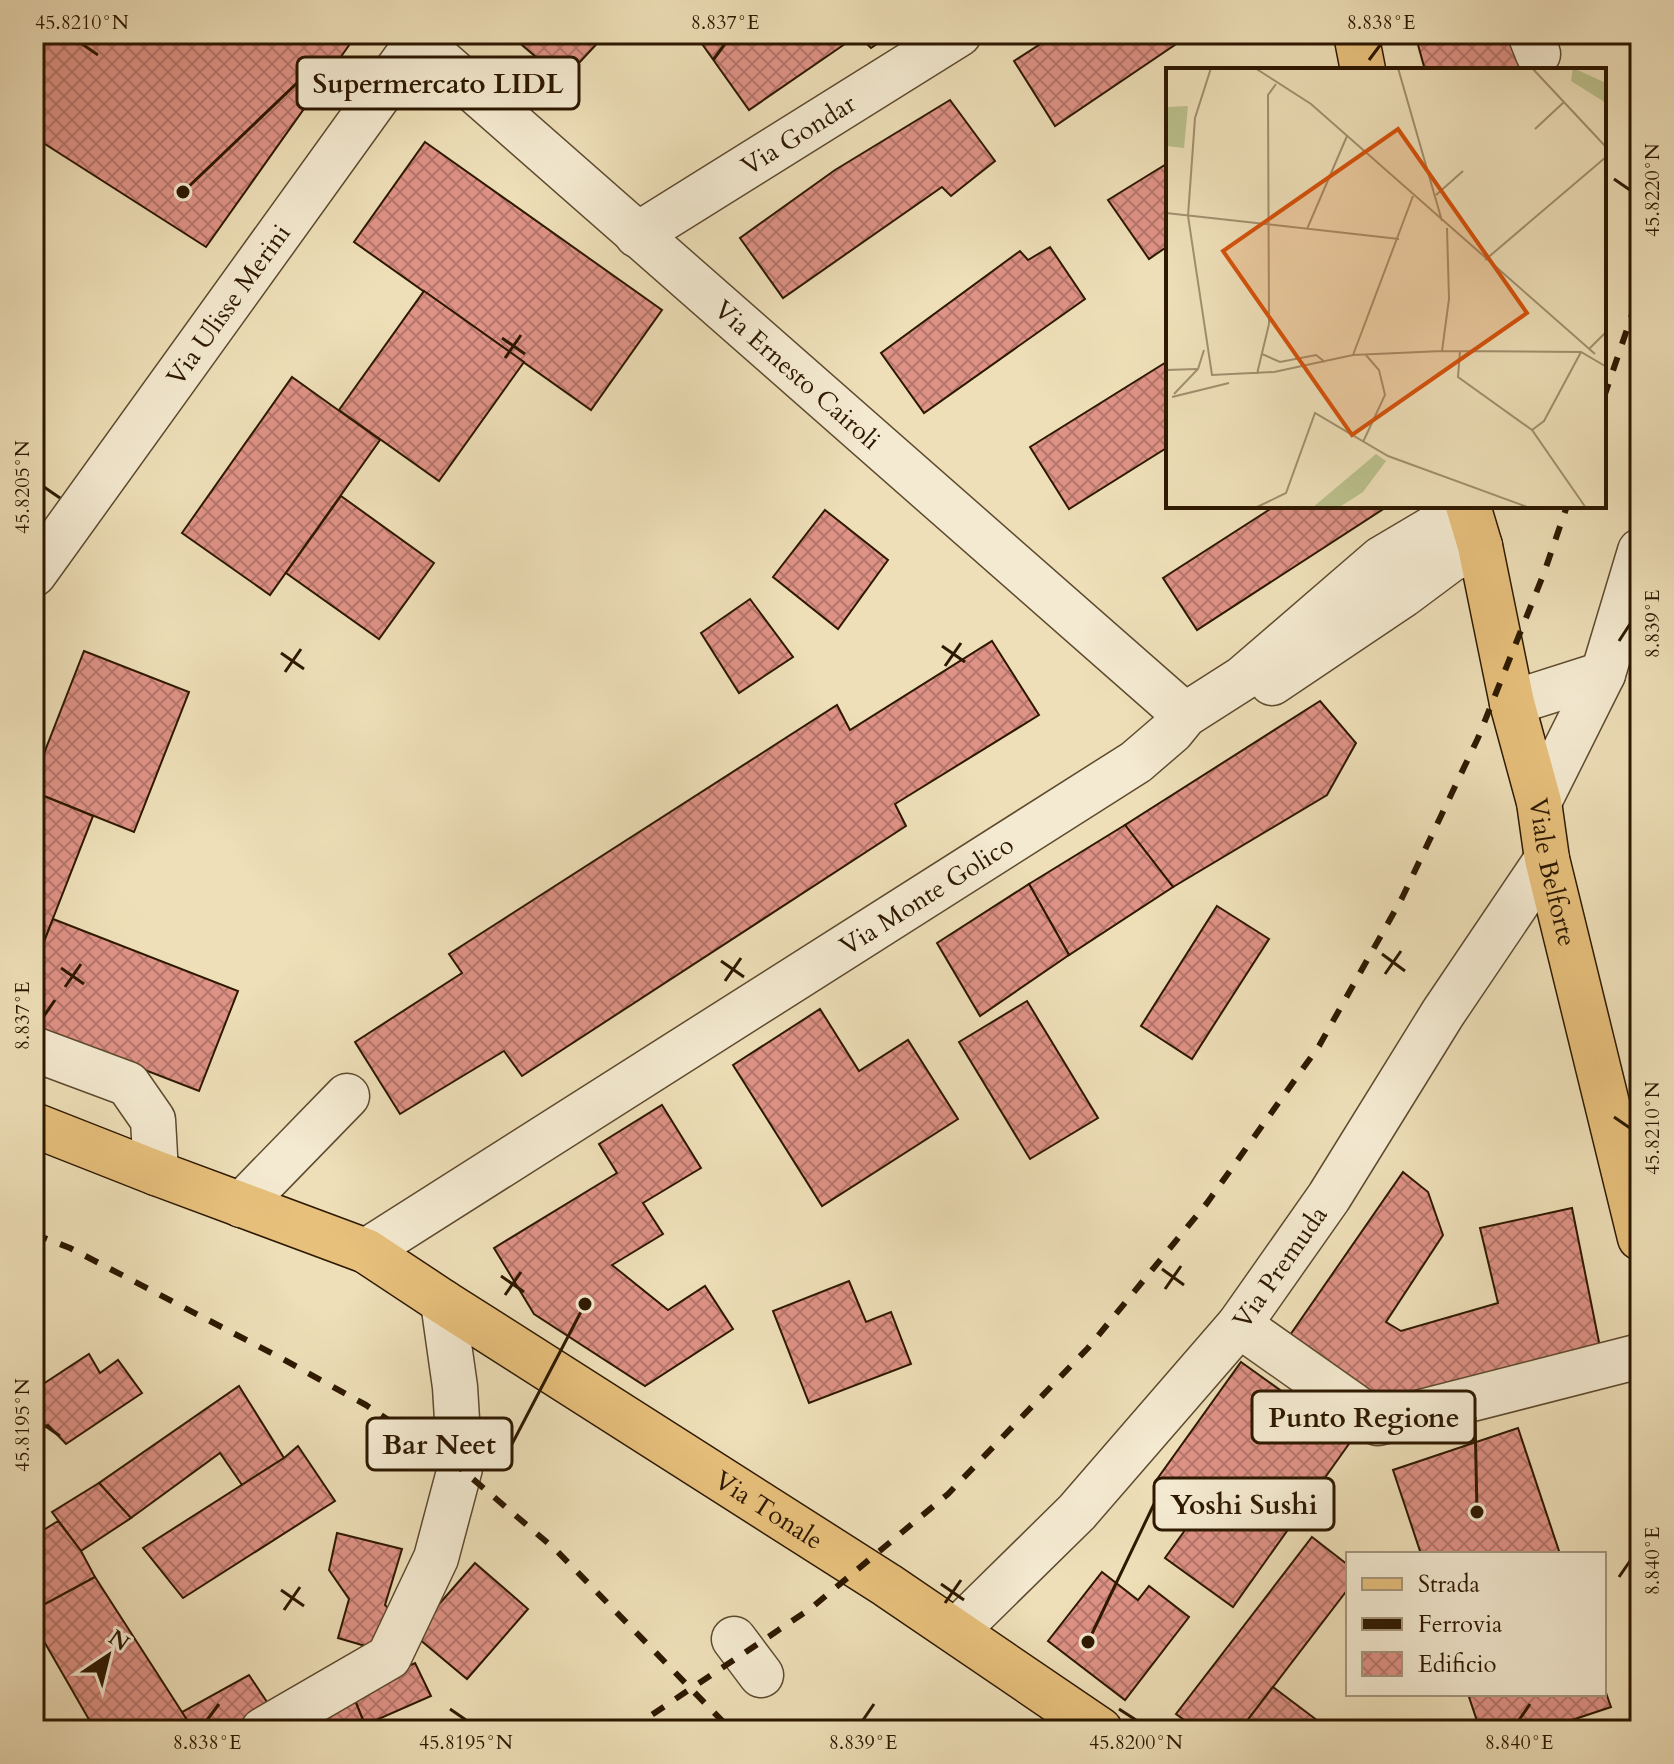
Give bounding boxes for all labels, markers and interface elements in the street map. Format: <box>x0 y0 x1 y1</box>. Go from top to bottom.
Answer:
text: 45.8210°N <box>35 9 129 36</box>
text: 8.837°E <box>691 9 759 36</box>
text: 8.838°E <box>1347 9 1415 36</box>
callout: Supermercato LIDL <box>297 57 579 109</box>
text: Supermercato LIDL <box>313 65 564 103</box>
inset map <box>1166 68 1606 508</box>
street label: Via Gondar <box>735 86 863 184</box>
text: 45.8220°N <box>1639 143 1666 237</box>
street label: Via Ulisse Merini <box>158 217 299 393</box>
street label: Via Ernesto Cairoli <box>707 292 888 458</box>
text: 45.8205°N <box>9 440 36 534</box>
text: 8.839°E <box>1639 590 1666 658</box>
street label: Viale Belforte <box>1521 796 1585 950</box>
street label: Via Monte Golico <box>833 827 1020 964</box>
text: 8.837°E <box>9 982 36 1050</box>
text: 45.8210°N <box>1639 1081 1666 1175</box>
street label: Via Premuda <box>1225 1199 1336 1336</box>
text: 45.8195°N <box>9 1378 36 1472</box>
callout: Punto Regione <box>1252 1391 1475 1443</box>
text: Punto Regione <box>1268 1399 1460 1437</box>
callout: Bar Neet <box>367 1418 512 1470</box>
text: Bar Neet <box>382 1426 496 1464</box>
street label: Via Tonale <box>708 1463 830 1558</box>
callout: Yoshi Sushi <box>1154 1478 1334 1530</box>
text: Yoshi Sushi <box>1170 1486 1318 1524</box>
text: 8.840°E <box>1639 1527 1666 1595</box>
legend <box>1346 1552 1606 1696</box>
text: Strada <box>1418 1568 1481 1601</box>
text: Ferrovia <box>1418 1608 1503 1641</box>
north arrow <box>68 1616 148 1696</box>
text: N <box>102 1623 135 1658</box>
text: Edificio <box>1418 1648 1497 1681</box>
text: 8.838°E <box>173 1729 241 1756</box>
text: 45.8195°N <box>419 1729 513 1756</box>
text: 8.839°E <box>829 1729 897 1756</box>
text: 45.8200°N <box>1089 1729 1183 1756</box>
text: 8.840°E <box>1485 1729 1553 1756</box>

